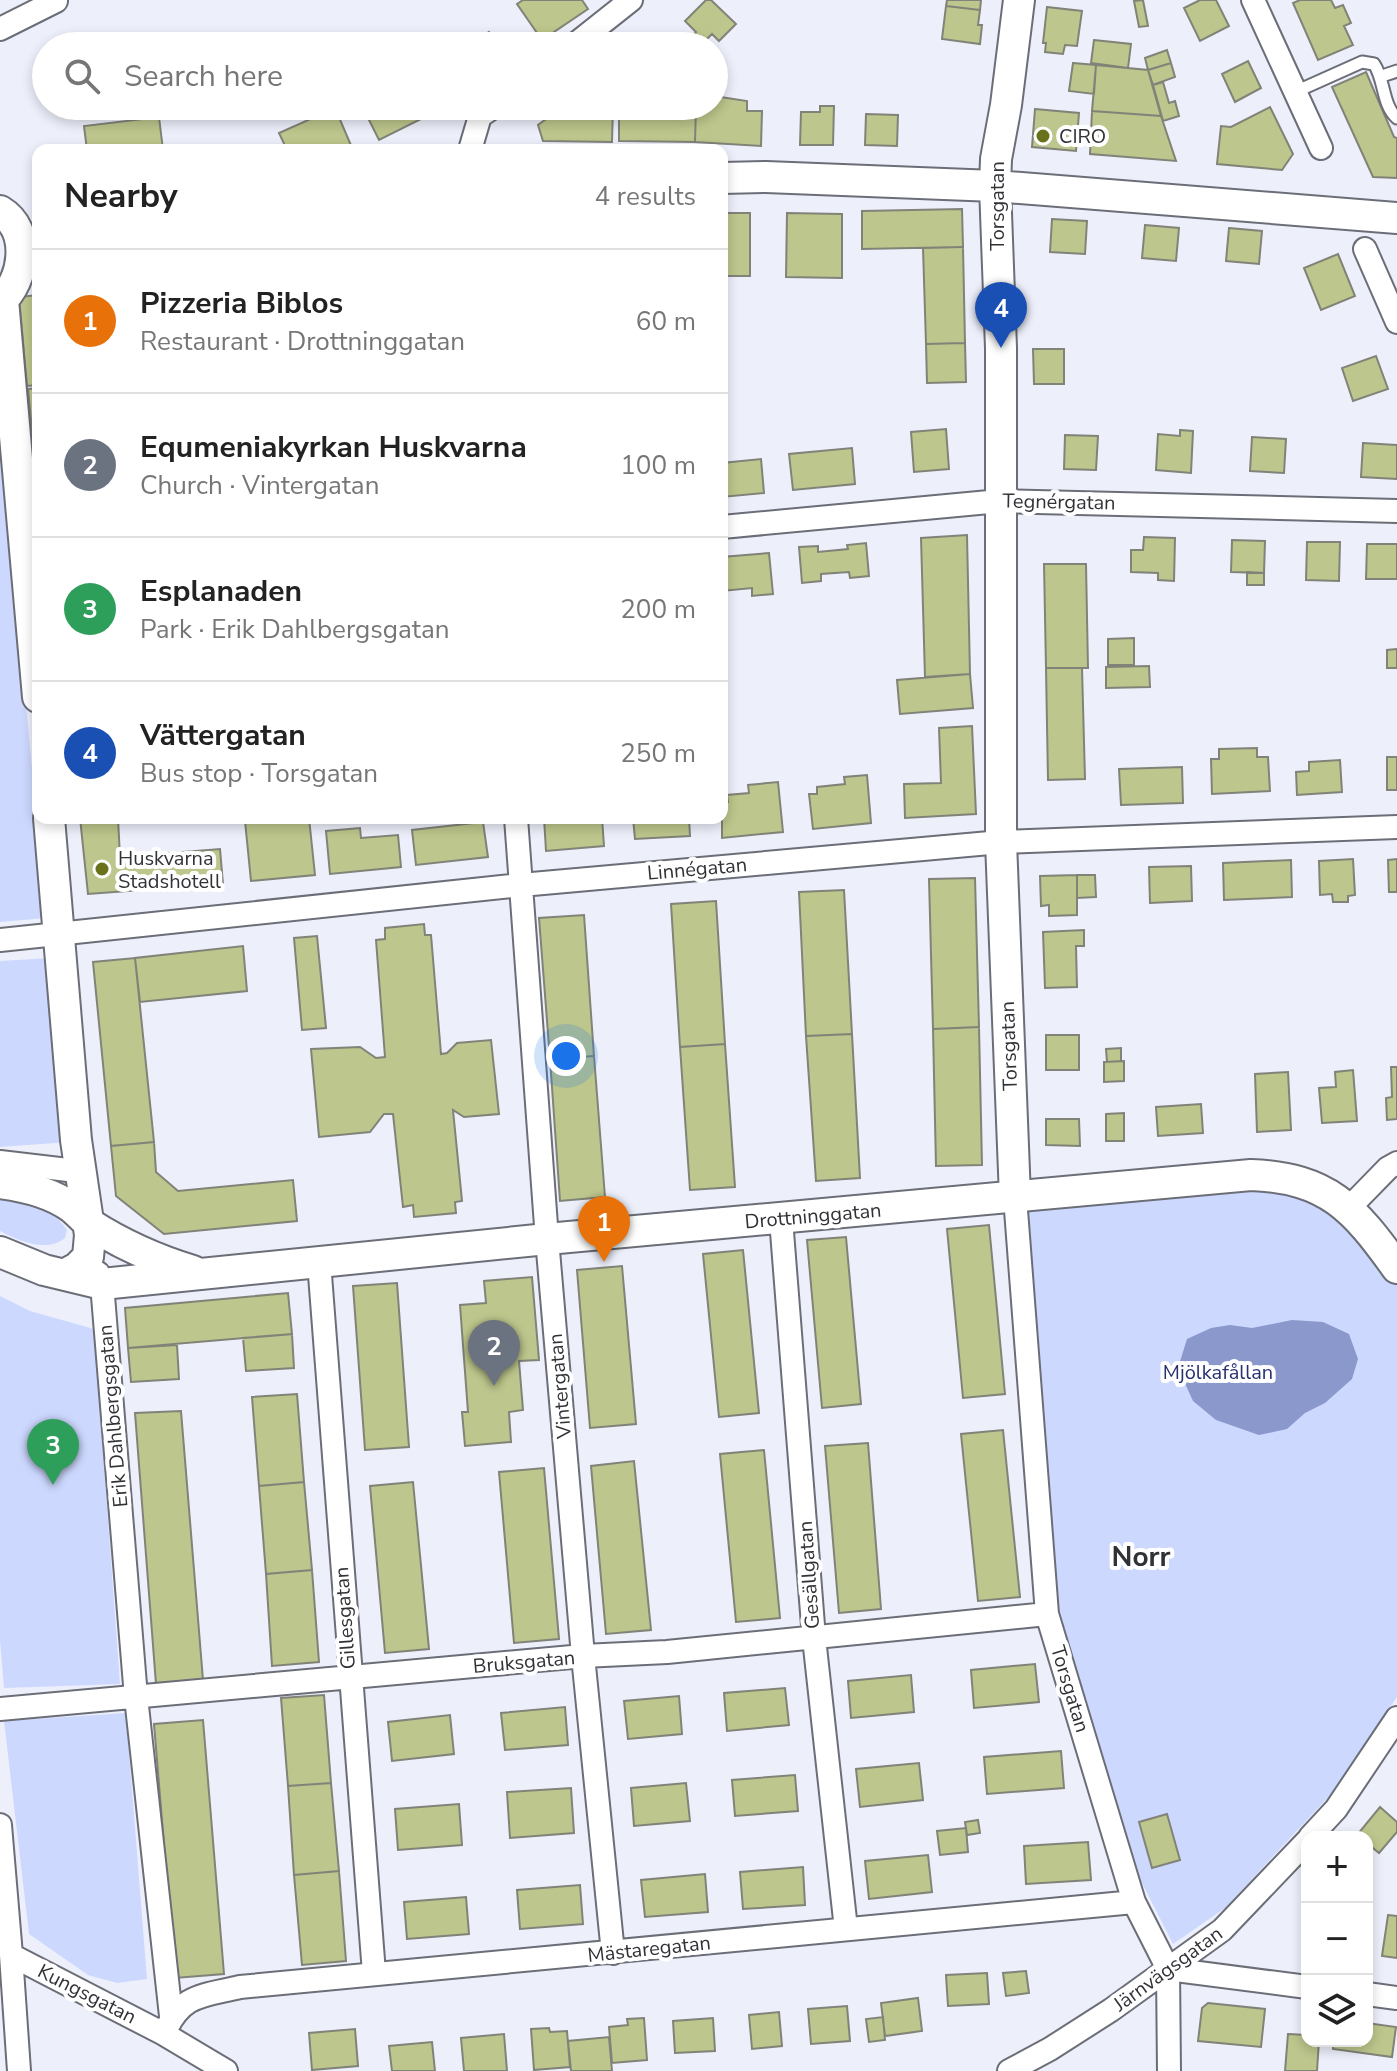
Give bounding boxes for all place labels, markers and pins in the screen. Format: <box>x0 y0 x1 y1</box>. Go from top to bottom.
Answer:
place label: CIRO <box>1059 123 1106 150</box>
marker: CIRO <box>1034 127 1052 145</box>
pin: 4 <box>975 282 1027 348</box>
place label: Huskvarna Stadshotell <box>118 845 221 895</box>
marker: Huskvarna Stadshotell <box>93 860 111 878</box>
pin: 1 <box>578 1196 630 1262</box>
pin: 2 <box>468 1320 520 1386</box>
pin: 3 <box>27 1419 79 1485</box>

